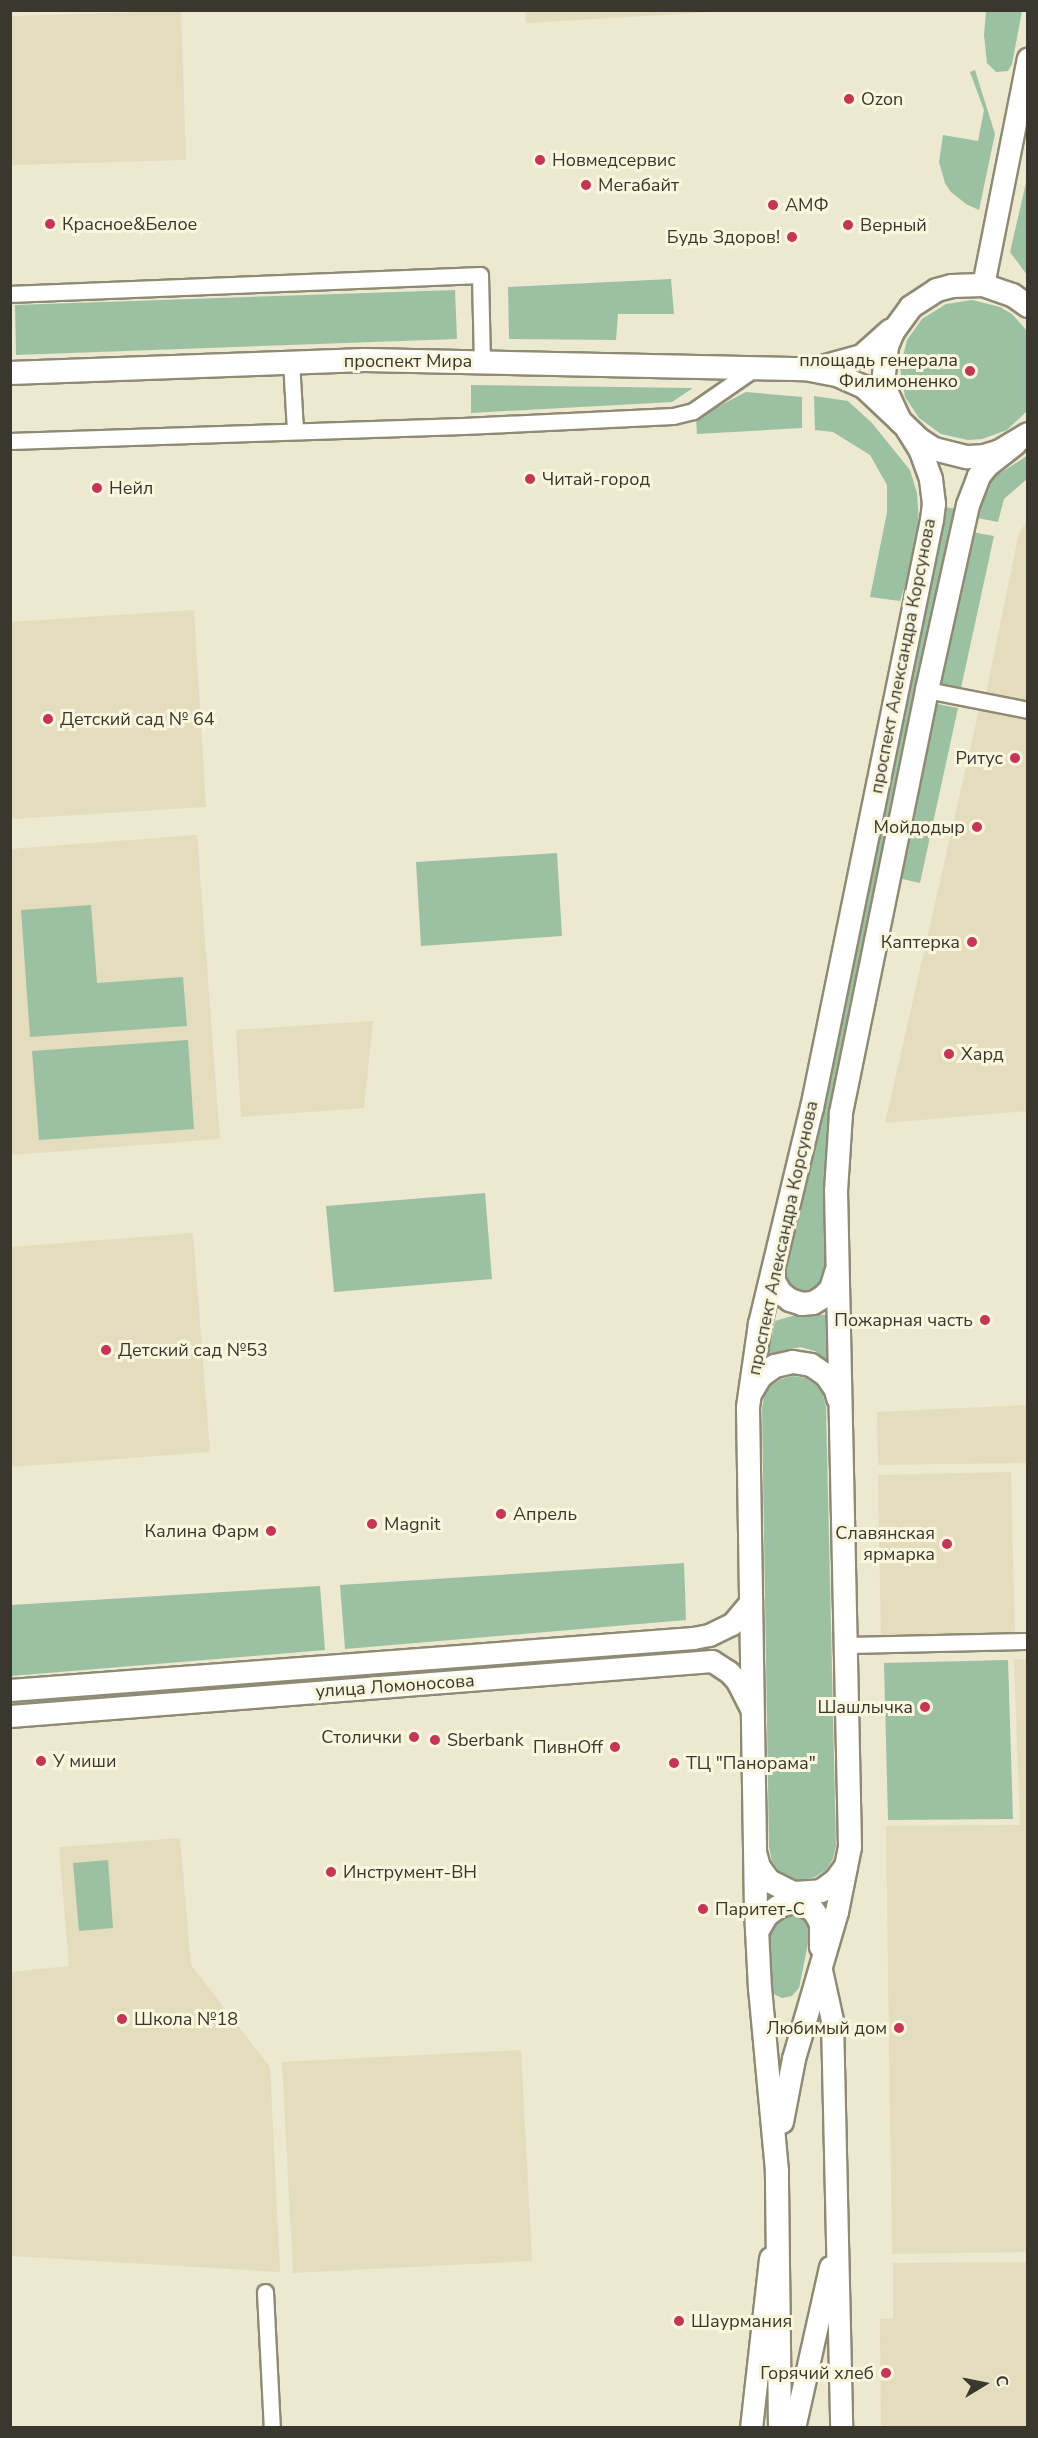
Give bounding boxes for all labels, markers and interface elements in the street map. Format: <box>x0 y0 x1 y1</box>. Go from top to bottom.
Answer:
place label: Ozon <box>861 88 903 110</box>
marker: Ozon <box>842 92 856 106</box>
place label: Новмедсервис <box>552 149 676 171</box>
marker: Новмедсервис <box>533 153 547 167</box>
place label: Мегабайт <box>598 174 679 196</box>
marker: Мегабайт <box>579 178 593 192</box>
place label: АМФ <box>785 194 829 216</box>
marker: АМФ <box>766 198 780 212</box>
place label: Красное&Белое <box>62 213 197 235</box>
place label: Верный <box>860 214 927 236</box>
marker: Красное&Белое <box>43 217 57 231</box>
marker: Верный <box>841 218 855 232</box>
place label: Будь Здоров! <box>667 226 780 248</box>
marker: Будь Здоров! <box>785 230 799 244</box>
street label: проспект Мира <box>344 350 472 372</box>
place label: площадь генерала Филимоненко <box>799 350 958 392</box>
marker: площадь генерала Филимоненко <box>963 364 977 378</box>
place label: Читай-город <box>542 468 650 490</box>
marker: Читай-город <box>523 472 537 486</box>
place label: Нейл <box>109 477 153 499</box>
marker: Нейл <box>90 481 104 495</box>
street label: проспект Александра Корсунова <box>866 517 940 795</box>
place label: Детский сад № 64 <box>60 708 214 730</box>
marker: Детский сад № 64 <box>41 712 55 726</box>
place label: Ритус <box>955 747 1003 769</box>
marker: Ритус <box>1008 751 1022 765</box>
place label: Мойдодыр <box>874 816 965 838</box>
marker: Мойдодыр <box>970 820 984 834</box>
place label: Каптерка <box>881 931 960 953</box>
marker: Каптерка <box>965 935 979 949</box>
place label: Хард <box>961 1043 1004 1065</box>
marker: Хард <box>942 1047 956 1061</box>
street label: проспект Александра Корсунова <box>743 1099 823 1377</box>
place label: Пожарная часть <box>834 1309 973 1331</box>
marker: Пожарная часть <box>978 1313 992 1327</box>
place label: Детский сад №53 <box>118 1339 268 1361</box>
marker: Детский сад №53 <box>99 1343 113 1357</box>
place label: Апрель <box>513 1503 577 1525</box>
marker: Апрель <box>494 1507 508 1521</box>
place label: Magnit <box>384 1513 440 1535</box>
marker: Magnit <box>365 1517 379 1531</box>
place label: Калина Фарм <box>145 1520 259 1542</box>
place label: Славянская ярмарка <box>835 1523 935 1565</box>
marker: Калина Фарм <box>264 1524 278 1538</box>
marker: Славянская ярмарка <box>940 1537 954 1551</box>
street label: улица Ломоносова <box>315 1670 475 1702</box>
place label: Шашлычка <box>817 1696 913 1718</box>
marker: Шашлычка <box>918 1700 932 1714</box>
place label: Столички <box>321 1726 402 1748</box>
place label: Sberbank <box>447 1729 524 1751</box>
marker: Столички <box>407 1730 421 1744</box>
marker: Sberbank <box>428 1733 442 1747</box>
place label: ПивнOff <box>533 1736 603 1758</box>
marker: ПивнOff <box>608 1740 622 1754</box>
place label: У миши <box>53 1750 116 1772</box>
place label: ТЦ "Панорама" <box>686 1752 816 1774</box>
marker: У миши <box>34 1754 48 1768</box>
marker: ТЦ "Панорама" <box>667 1756 681 1770</box>
place label: Инструмент-ВН <box>343 1861 477 1883</box>
marker: Инструмент-ВН <box>324 1865 338 1879</box>
place label: Паритет-С <box>715 1898 805 1920</box>
marker: Паритет-С <box>696 1902 710 1916</box>
place label: Школа №18 <box>134 2008 238 2030</box>
marker: Школа №18 <box>115 2012 129 2026</box>
place label: Любимый дом <box>766 2017 887 2039</box>
marker: Любимый дом <box>892 2021 906 2035</box>
place label: Шаурмания <box>691 2310 792 2332</box>
marker: Шаурмания <box>672 2314 686 2328</box>
north arrow <box>954 2354 1014 2414</box>
place label: Горячий хлеб <box>760 2362 874 2384</box>
marker: Горячий хлеб <box>879 2366 893 2380</box>
text: С <box>990 2374 1014 2388</box>

